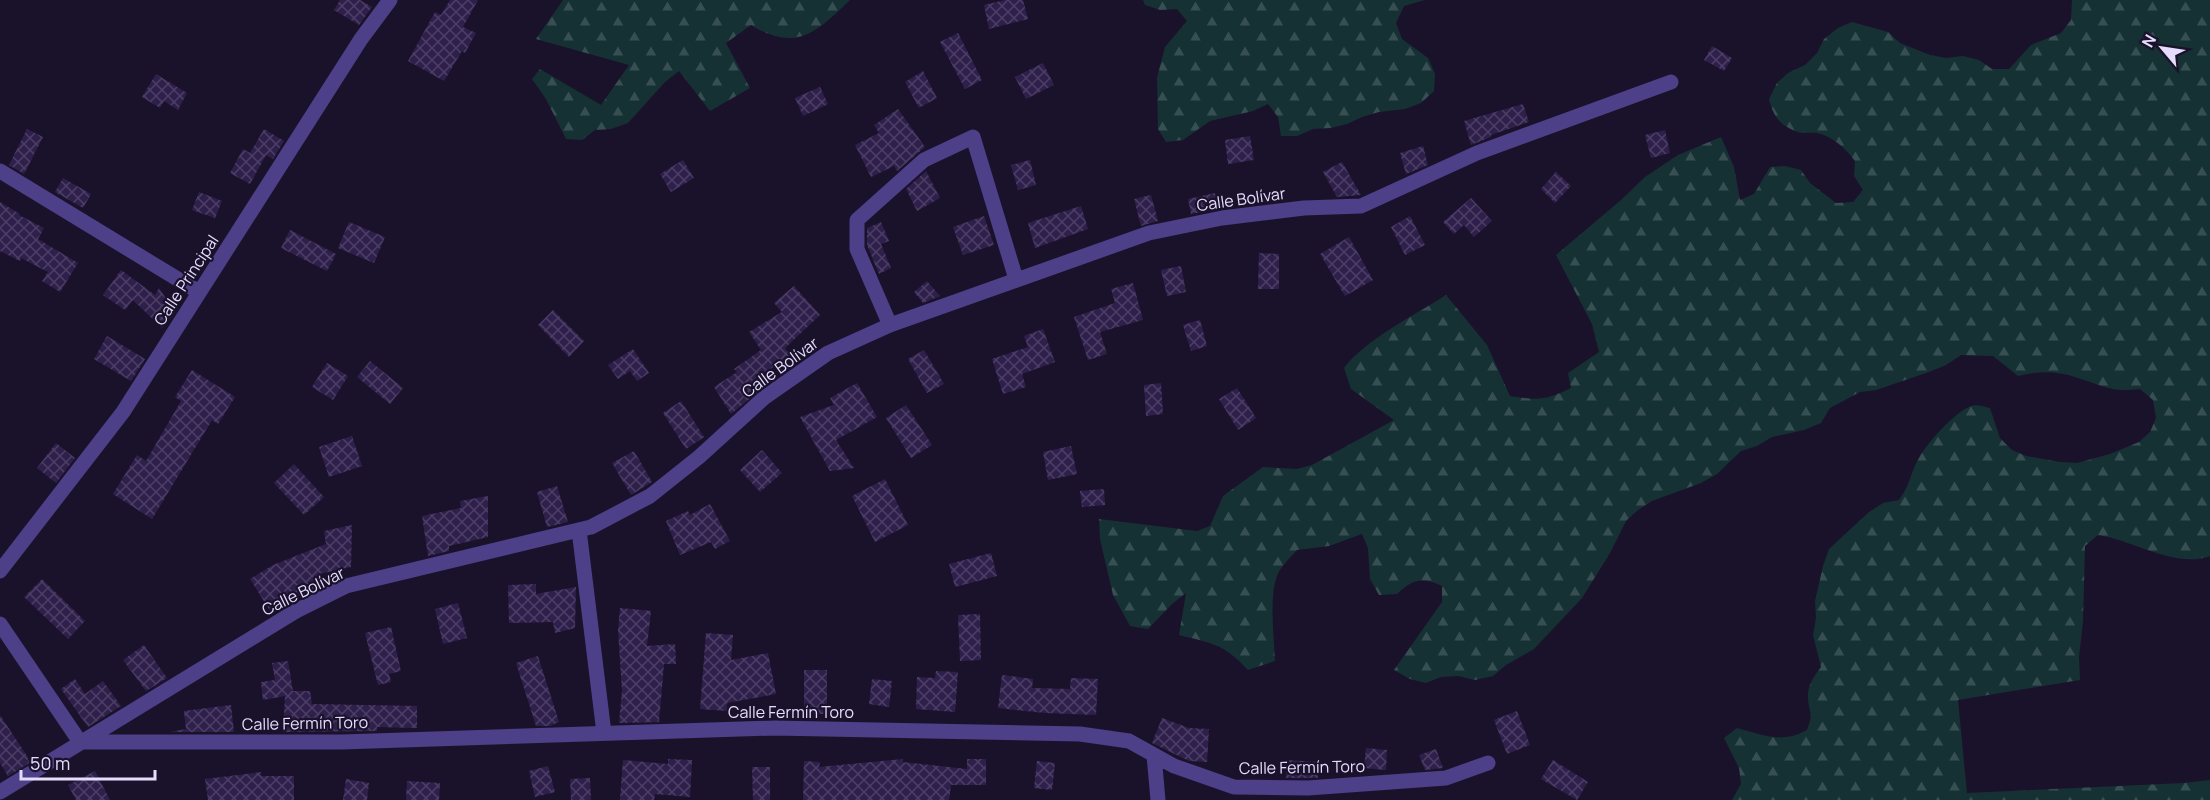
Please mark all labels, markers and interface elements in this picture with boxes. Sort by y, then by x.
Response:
north arrow [2132,18,2192,78]
text: N [2136,30,2161,51]
street label: Calle Bolívar [1195,182,1287,216]
street label: Calle Principal [149,231,223,329]
street label: Calle Bolívar [737,332,823,402]
street label: Calle Bolívar [258,561,348,620]
street label: Calle Fermín Toro [728,701,854,723]
street label: Calle Fermín Toro [242,711,368,735]
scale bar [21,743,154,781]
text: 50 m [30,751,70,775]
street label: Calle Fermín Toro [1239,755,1365,779]

